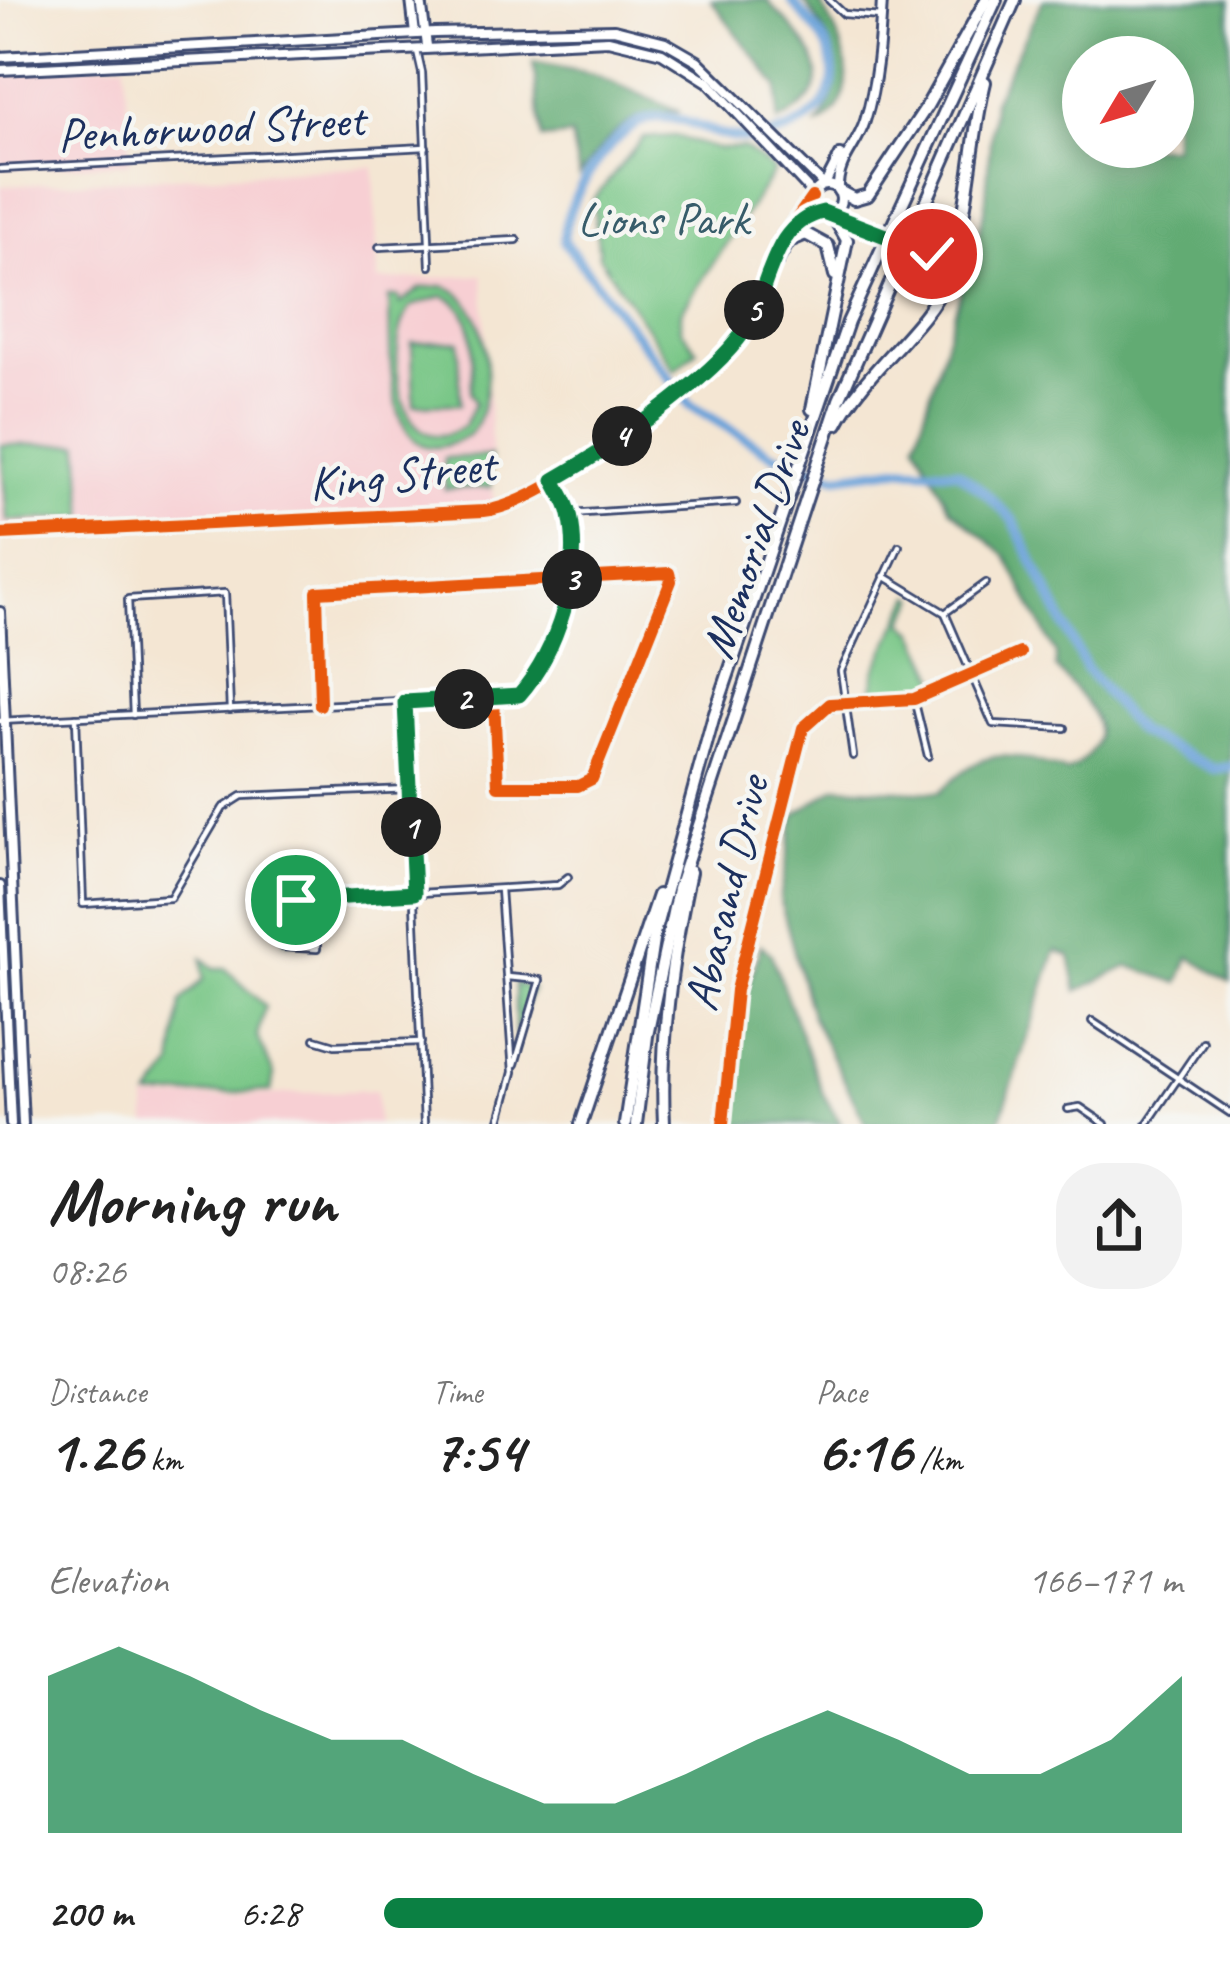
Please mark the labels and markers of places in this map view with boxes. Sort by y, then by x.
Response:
pin [881,203,983,305]
pin: 5 [724,280,784,340]
pin: 4 [592,406,652,466]
pin: 3 [542,549,602,609]
pin: 2 [434,669,494,729]
pin: 1 [381,797,441,857]
pin [245,849,347,951]

